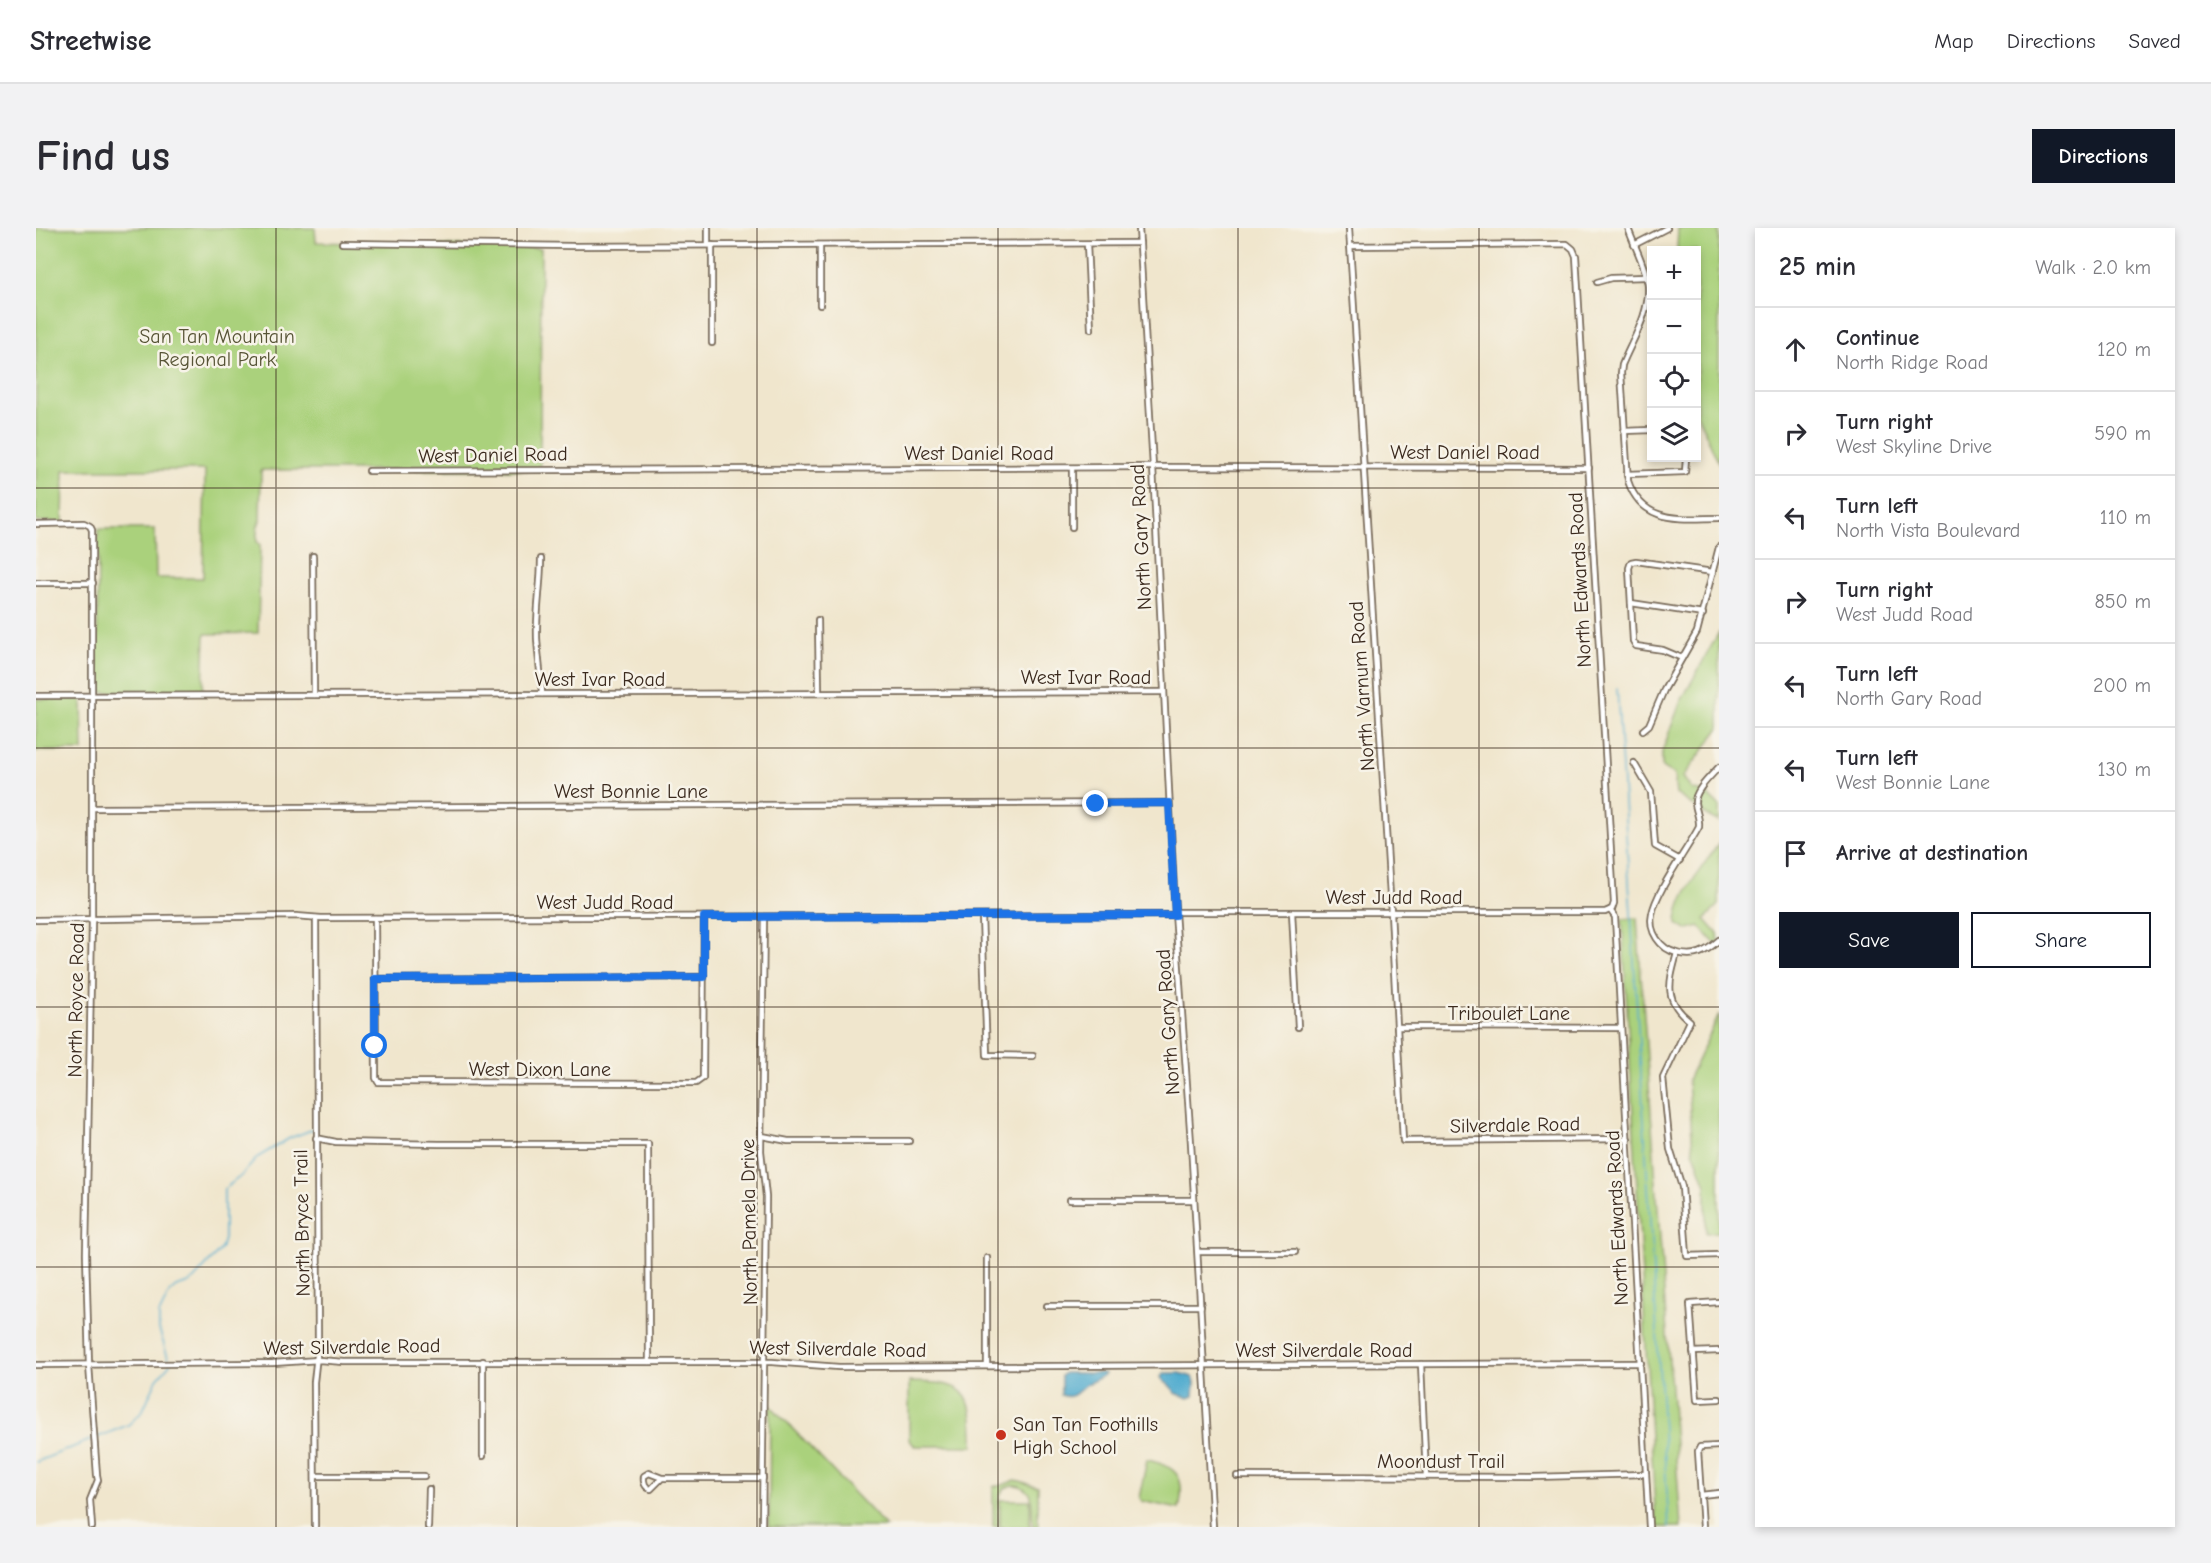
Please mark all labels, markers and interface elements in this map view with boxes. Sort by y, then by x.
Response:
text: Streetwise [30,25,151,57]
text: Map [1934,29,1974,53]
text: Directions [2007,29,2096,53]
text: Saved [2129,29,2181,53]
button: Directions [2032,129,2175,183]
text: Find us [36,132,170,181]
map controls [1647,246,1701,462]
button: + [1647,246,1701,300]
text: 25 min [1779,252,1856,282]
text: Walk · 2.0 km [2035,256,2151,279]
button: − [1647,300,1701,354]
park label: San Tan Mountain Regional Park [139,325,295,371]
text: Continue [1836,325,1919,351]
icon: ahead [1779,333,1812,366]
text: 120 m [2097,338,2151,361]
text: North Ridge Road [1836,351,1988,374]
button: locate [1647,354,1701,408]
button: layers [1647,408,1701,462]
text: Turn right [1836,409,1933,435]
icon: right [1779,417,1812,450]
text: 590 m [2094,422,2151,445]
text: West Skyline Drive [1836,435,1992,458]
street label: West Daniel Road [1390,441,1540,464]
street label: West Daniel Road [418,442,568,468]
street label: West Daniel Road [904,442,1054,465]
street label: North Gary Road [1126,463,1156,611]
street label: North Edwards Road [1564,492,1596,668]
text: Turn left [1836,493,1918,519]
icon: left [1779,501,1812,534]
text: 110 m [2100,506,2151,529]
text: North Vista Boulevard [1836,519,2020,542]
text: Turn right [1836,577,1933,603]
icon: right [1779,585,1812,618]
text: 850 m [2094,590,2151,613]
street label: North Varnum Road [1345,600,1379,772]
text: West Judd Road [1836,603,1973,626]
text: Turn left [1836,661,1918,687]
street label: West Ivar Road [1021,666,1151,689]
street label: West Ivar Road [535,668,665,691]
icon: left [1779,669,1812,702]
text: 200 m [2093,674,2151,697]
text: North Gary Road [1836,687,1982,710]
text: Turn left [1836,745,1918,771]
icon: left [1779,753,1812,786]
text: 130 m [2098,758,2151,781]
text: West Bonnie Lane [1836,771,1990,794]
street label: West Bonnie Lane [554,780,708,803]
route end [1082,790,1108,816]
icon: arrive [1779,837,1812,870]
text: Arrive at destination [1836,840,2028,866]
street label: West Judd Road [1325,886,1463,909]
street label: West Judd Road [536,891,674,914]
button: Save [1779,912,1959,968]
button: Share [1971,912,2151,968]
street label: North Royce Road [63,922,89,1078]
street label: North Gary Road [1151,948,1185,1096]
street label: Triboulet Lane [1448,1002,1570,1025]
route start [361,1032,387,1058]
street label: West Dixon Lane [469,1058,611,1081]
street label: Silverdale Road [1450,1112,1580,1138]
street label: North Edwards Road [1601,1130,1633,1306]
street label: North Pamela Drive [736,1139,762,1305]
street label: North Bryce Trail [289,1149,315,1297]
street label: West Silverdale Road [263,1334,441,1360]
street label: West Silverdale Road [749,1336,927,1362]
street label: West Silverdale Road [1235,1339,1413,1362]
place label: San Tan Foothills High School [1013,1413,1158,1459]
marker: San Tan Foothills High School [994,1428,1008,1442]
street label: Moondust Trail [1377,1450,1505,1473]

